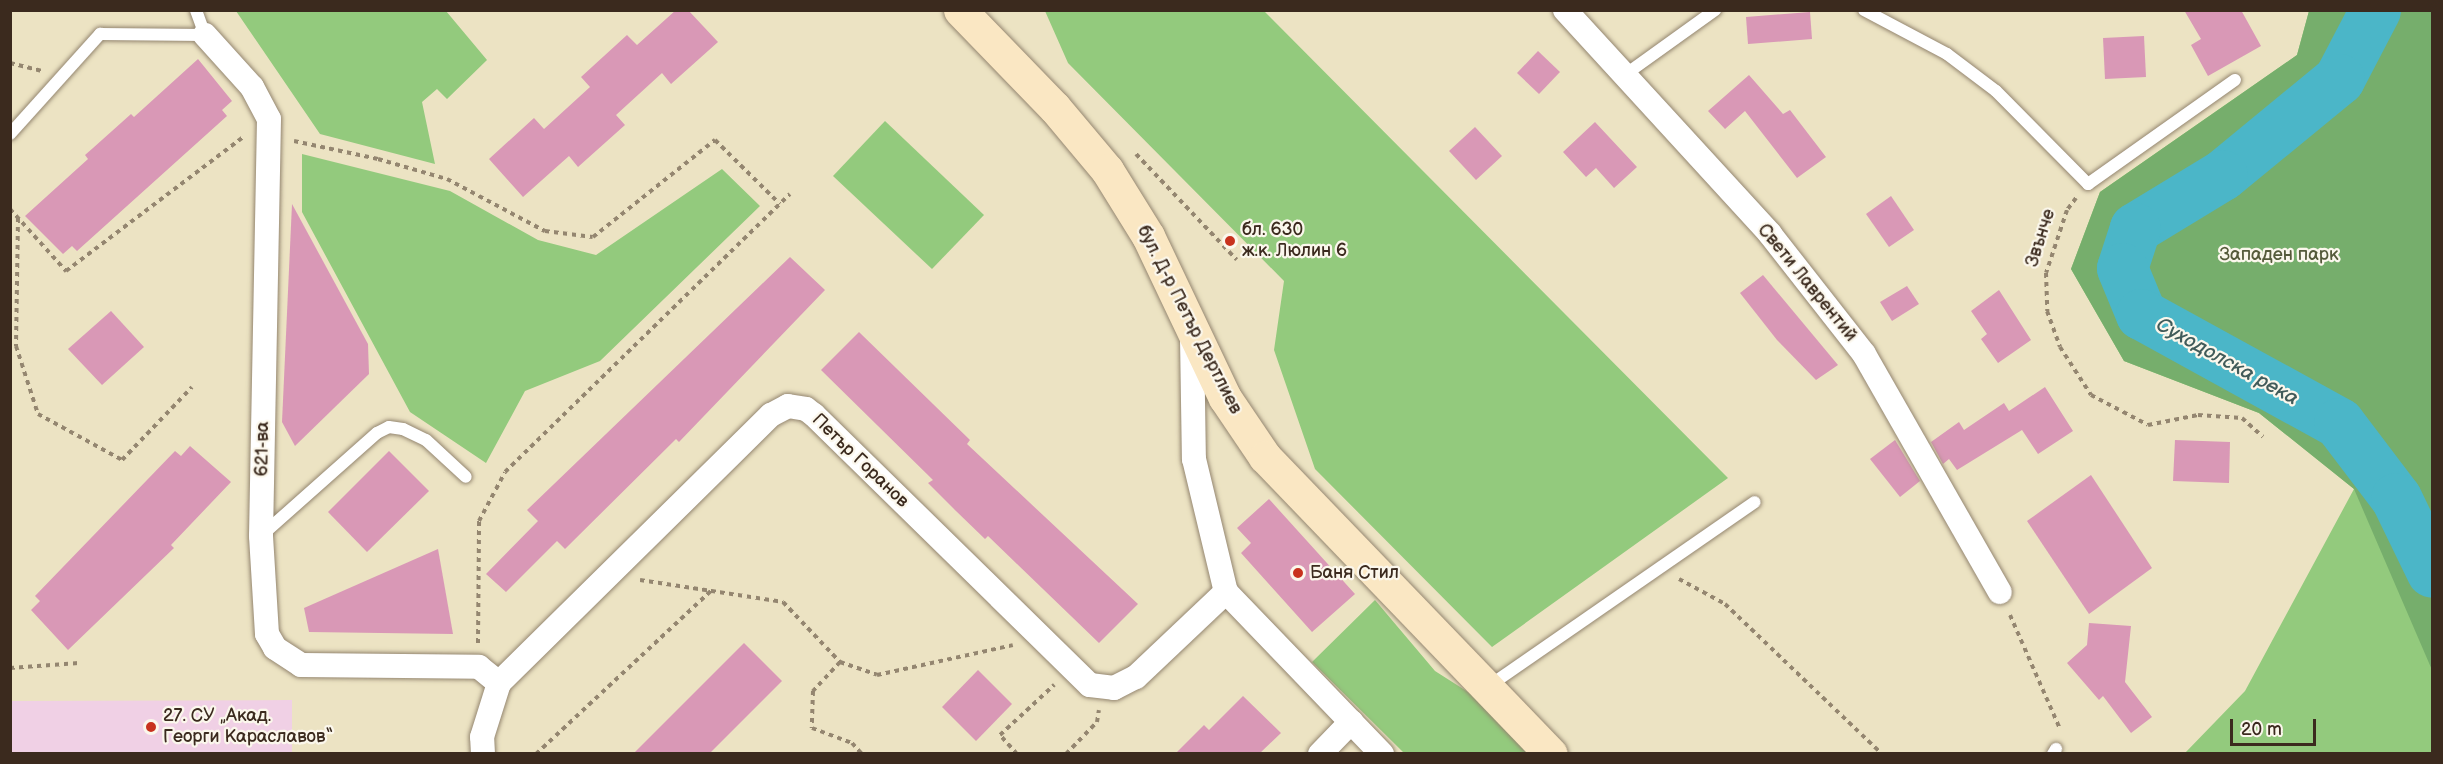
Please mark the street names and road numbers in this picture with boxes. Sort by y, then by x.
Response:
street label: Звънче [2022,206,2060,270]
street label: Свети Лаврентий [1753,220,1861,346]
street label: бул. Д-р Петър Дертлиев [1132,222,1246,418]
street label: Петър Горанов [807,409,913,513]
street label: 621-ва [252,421,274,477]

